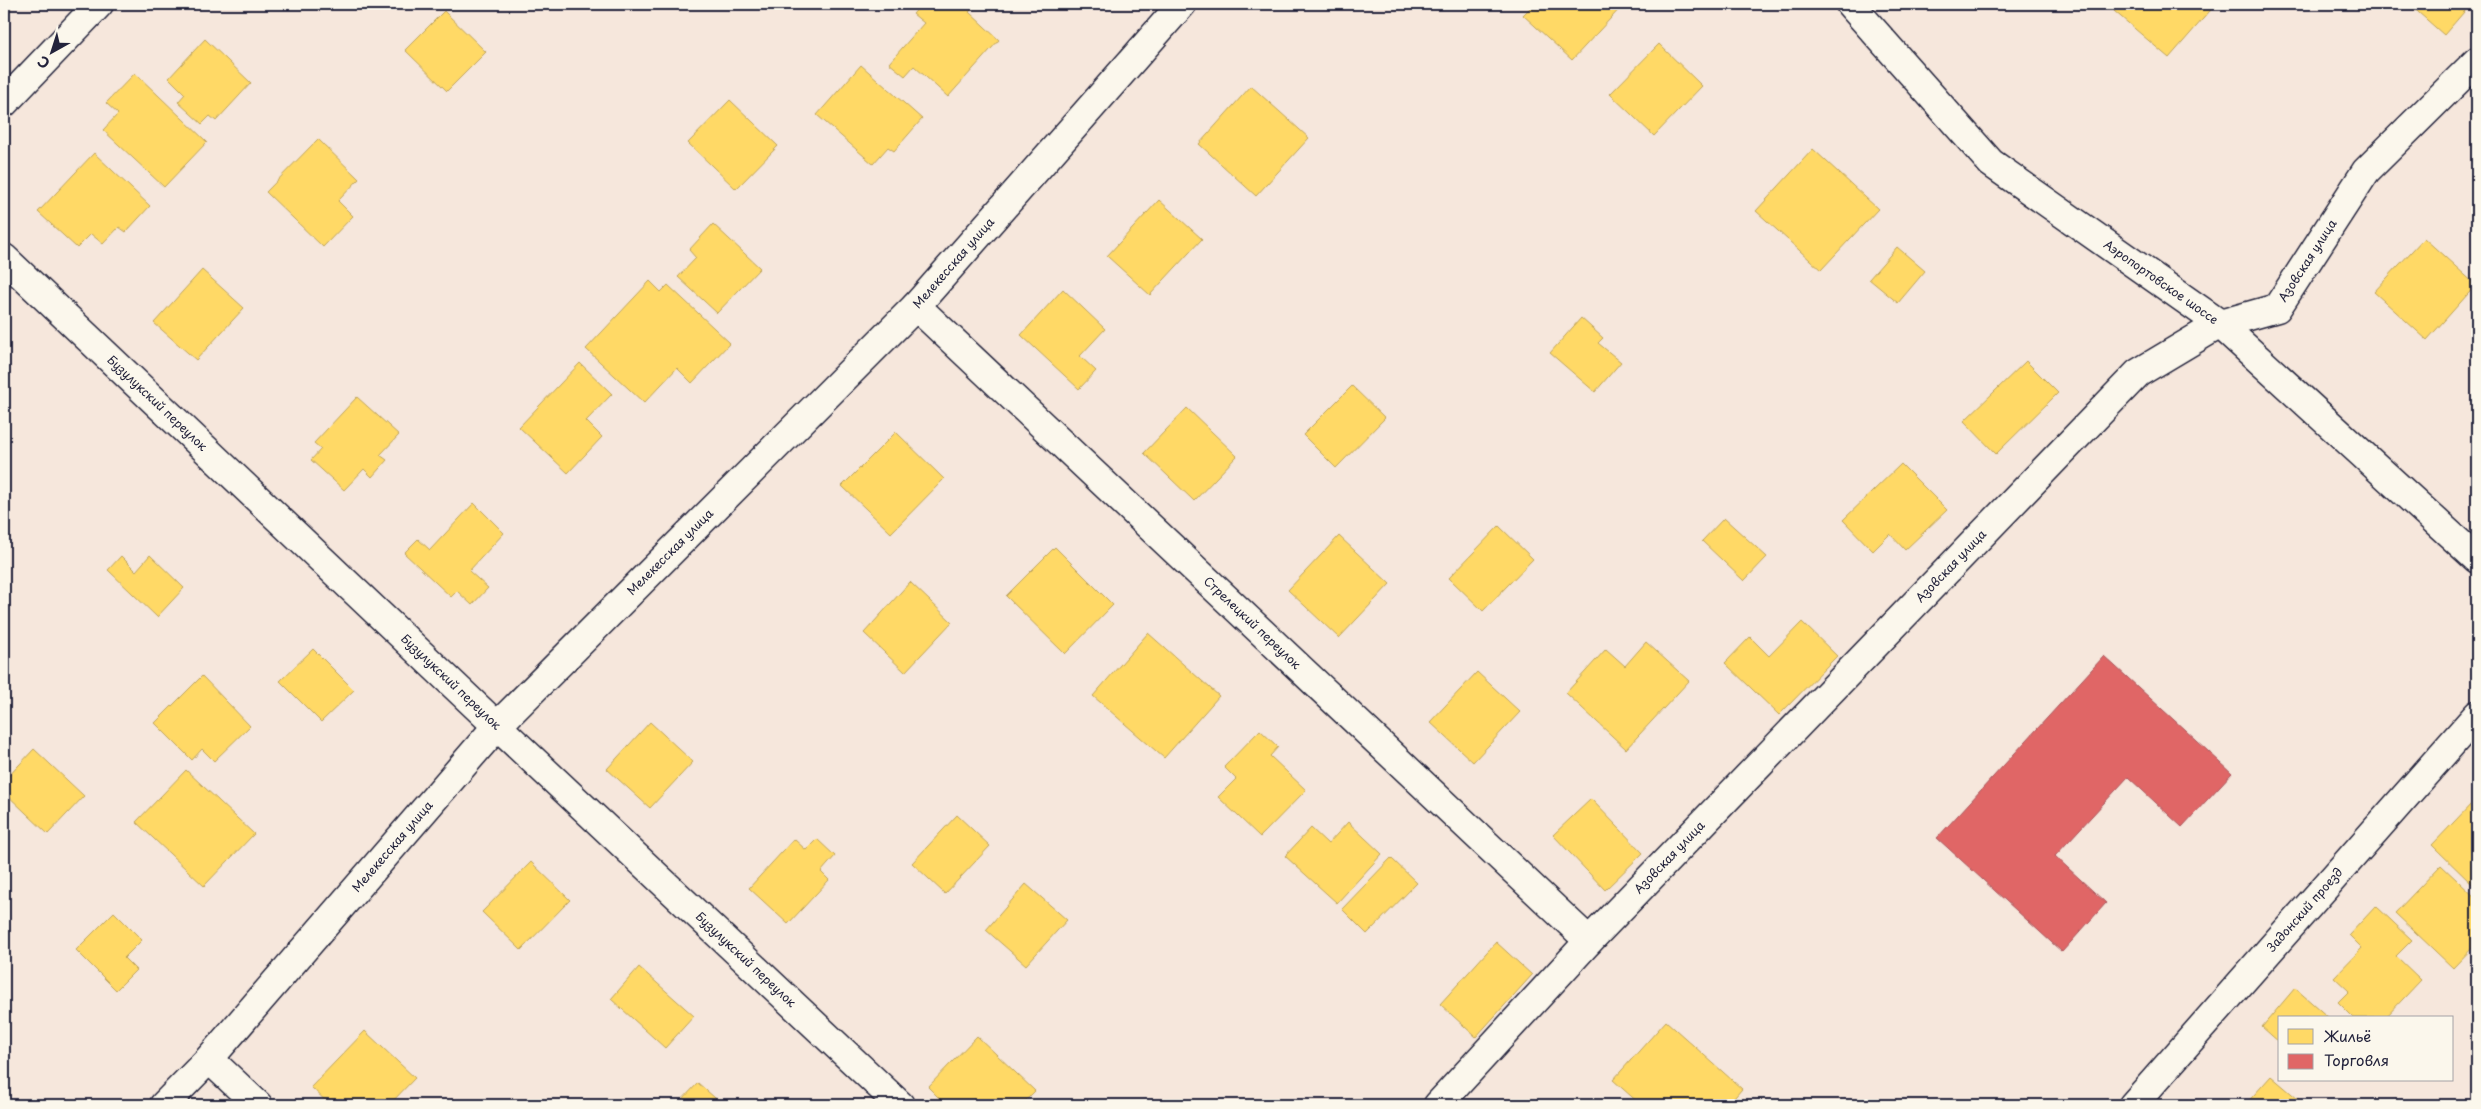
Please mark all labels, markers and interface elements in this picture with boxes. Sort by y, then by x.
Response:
north arrow [28,28,78,78]
text: С [33,51,54,74]
street label: Мелекесская улица [908,213,998,312]
street label: Азовская улица [2273,215,2341,305]
street label: Аэропортовское шоссе [2100,235,2222,328]
street label: Бузулукский переулок [104,350,213,455]
street label: Мелекесская улица [622,504,717,599]
street label: Азовская улица [1911,525,1990,606]
street label: Стрелецкий переулок [1200,572,1306,673]
street label: Бузулукский переулок [397,629,506,734]
street label: Мелекесская улица [347,796,437,896]
street label: Азовская улица [1629,816,1709,897]
street label: Задонский проезд [2262,863,2346,955]
street label: Бузулукский переулок [692,907,801,1012]
legend [2278,1016,2454,1082]
text: Жильё [2323,1024,2371,1047]
text: Торговля [2324,1048,2389,1071]

